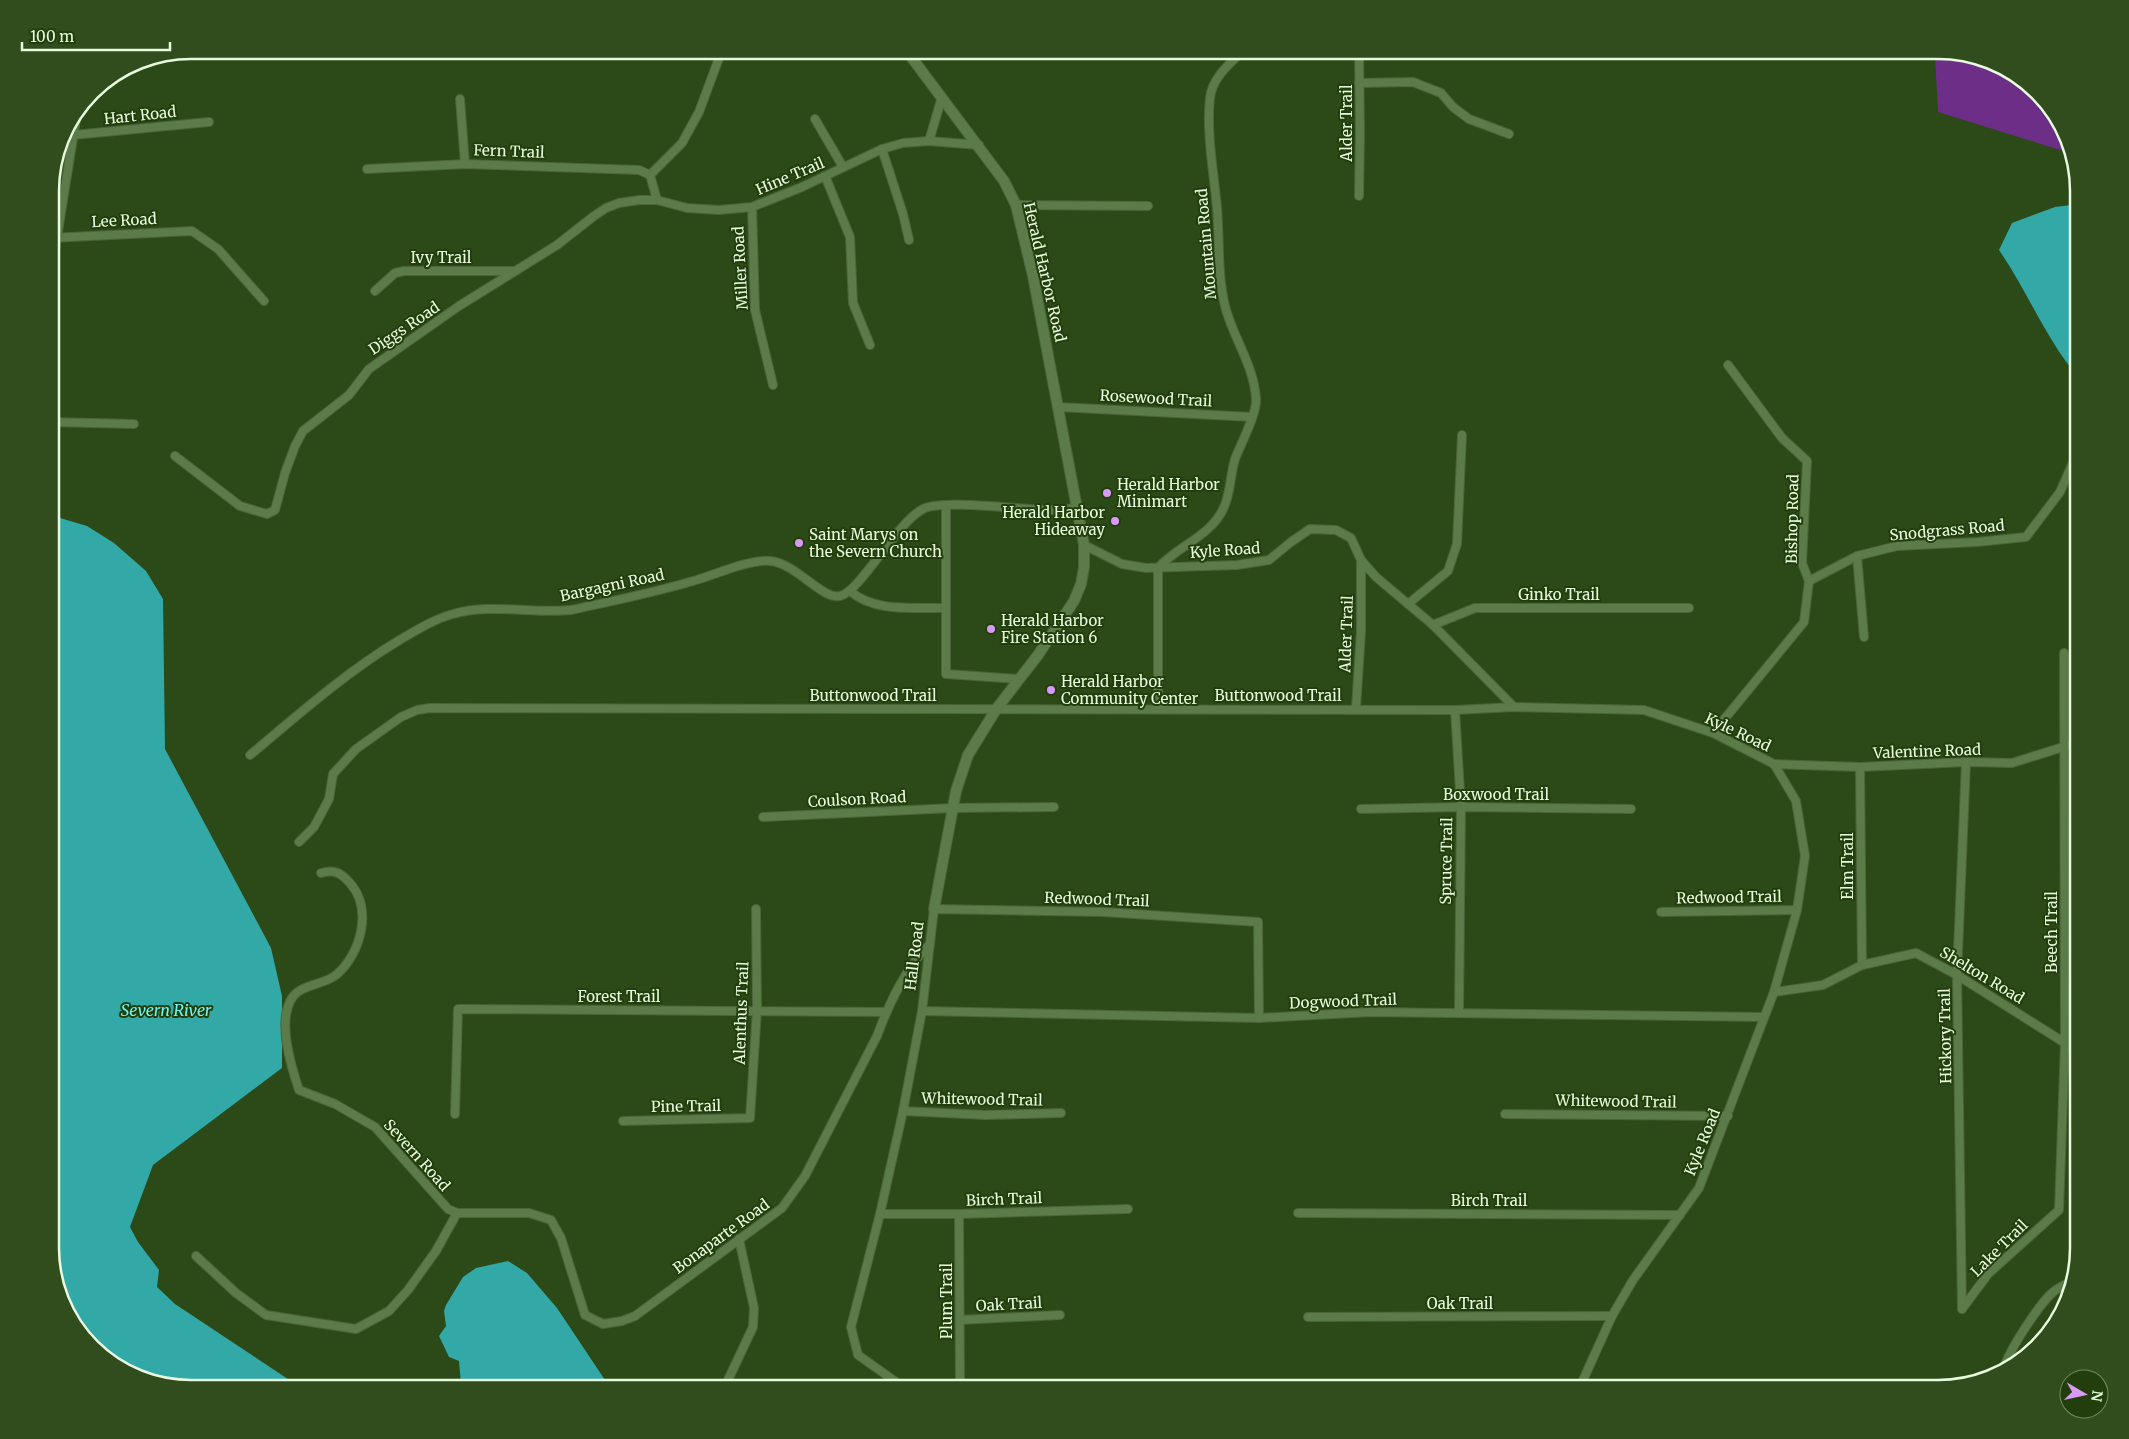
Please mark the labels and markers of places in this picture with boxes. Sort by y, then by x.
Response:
place label: Herald Harbor Minimart [1117,475,1220,511]
marker: Herald Harbor Minimart [1101,487,1113,499]
place label: Herald Harbor Hideaway [1002,503,1105,539]
marker: Herald Harbor Hideaway [1109,515,1121,527]
place label: Saint Marys on the Severn Church [809,525,942,561]
marker: Saint Marys on the Severn Church [793,537,805,549]
place label: Herald Harbor Fire Station 6 [1001,611,1104,647]
marker: Herald Harbor Fire Station 6 [985,623,997,635]
place label: Herald Harbor Community Center [1061,672,1198,708]
marker: Herald Harbor Community Center [1045,684,1057,696]

